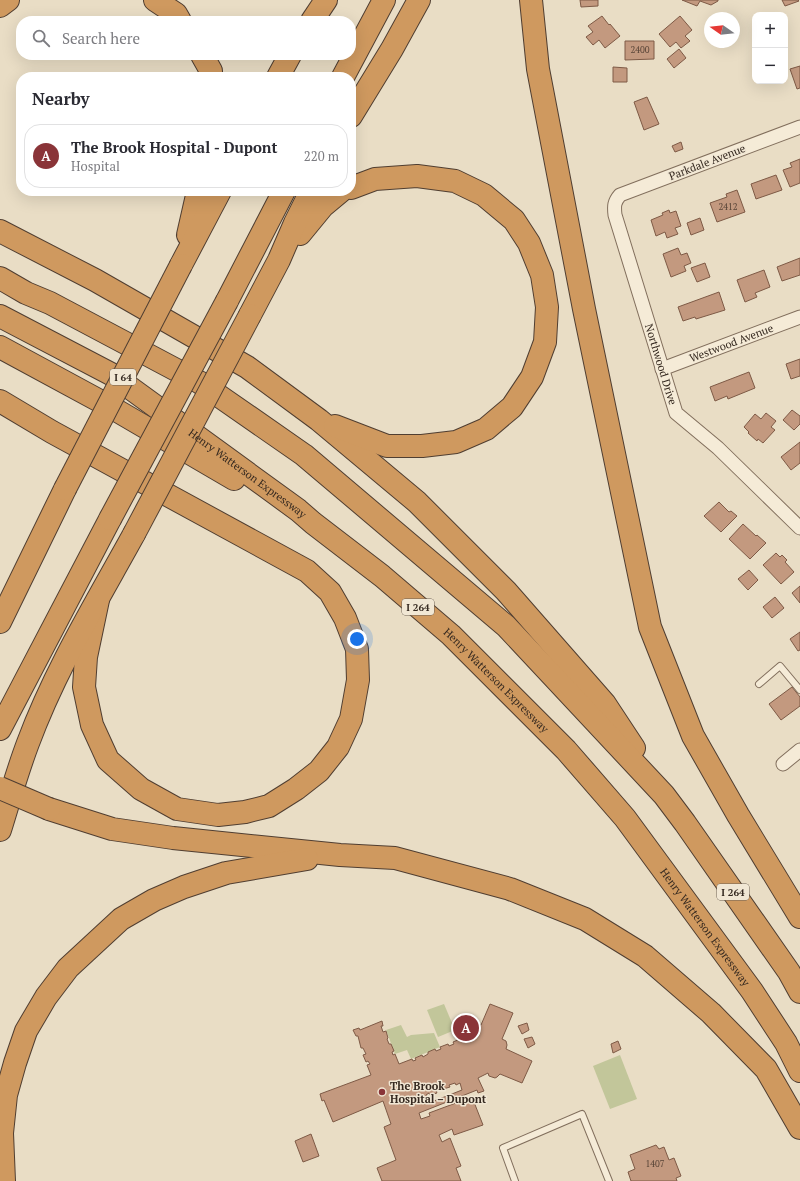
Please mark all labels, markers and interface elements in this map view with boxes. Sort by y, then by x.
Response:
north arrow [704,12,740,48]
map controls [752,12,788,84]
button: + [752,12,788,48]
search box [16,16,356,60]
icon: search [30,27,52,49]
text: Search here [62,28,140,48]
house number: 2400 [630,44,650,56]
button: − [752,48,788,84]
text: Nearby [32,87,90,110]
text: The Brook Hospital - Dupont [71,137,278,157]
street label: Parkdale Avenue [667,141,748,183]
text: A [41,147,51,165]
text: 220 m [304,147,339,165]
text: Hospital [71,157,120,175]
house number: 2412 [718,201,738,213]
street label: Westwood Avenue [687,321,776,365]
street label: Northwood Drive [642,322,680,407]
road number: I 64 [110,369,136,385]
street label: Henry Watterson Expressway [186,426,310,521]
road number: I 264 [402,599,434,615]
street label: Henry Watterson Expressway [441,625,552,736]
your location [347,629,367,649]
street label: Henry Watterson Expressway [657,865,753,989]
road number: I 264 [717,884,749,900]
pin: A [453,1013,479,1043]
place label: The Brook Hospital – Dupont [390,1079,487,1106]
marker: The Brook Hospital – Dupont [377,1087,387,1097]
house number: 1407 [645,1158,665,1170]

